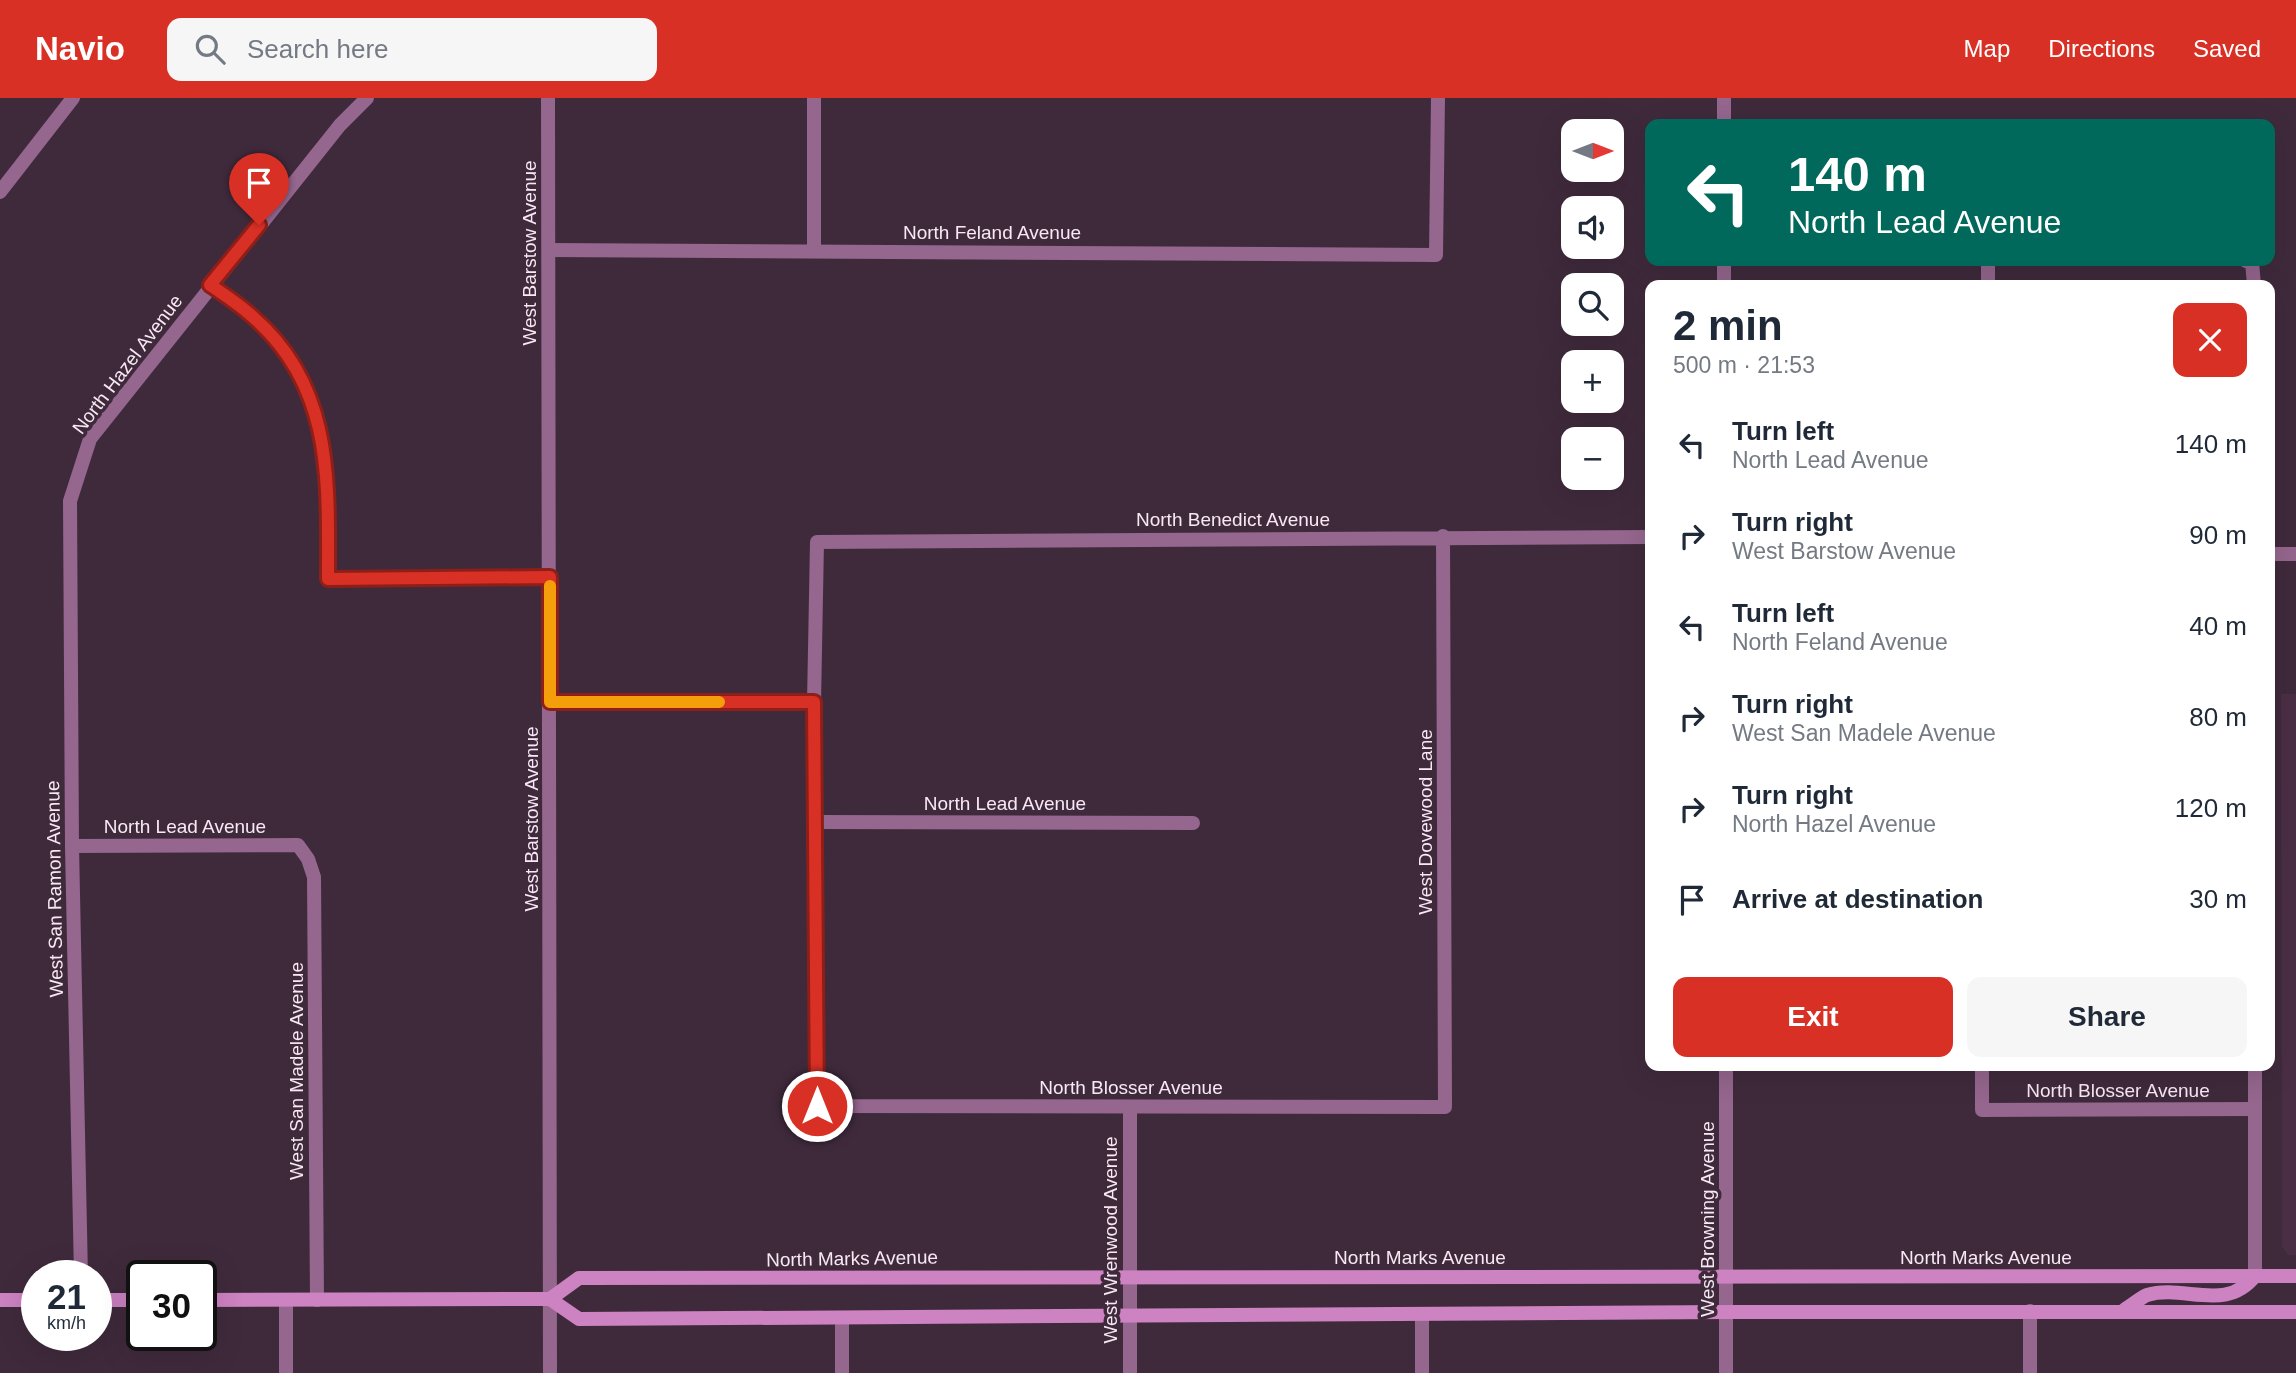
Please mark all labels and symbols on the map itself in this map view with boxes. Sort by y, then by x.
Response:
north arrow [1561,119,1624,182]
pin [229,153,289,225]
street label: West Barstow Avenue [519,160,540,346]
street label: North Feland Avenue [903,222,1081,243]
street label: North Hazel Avenue [68,291,187,438]
street label: North Benedict Avenue [1136,509,1330,530]
street label: West Barstow Avenue [521,726,542,912]
street label: West Dovewood Lane [1415,729,1436,915]
street label: West San Ramon Avenue [42,780,67,998]
street label: North Lead Avenue [924,793,1086,814]
street label: North Lead Avenue [104,816,266,837]
street label: West San Madele Avenue [286,962,307,1180]
position arrow [780,1069,854,1143]
street label: North Blosser Avenue [1039,1077,1223,1098]
street label: North Blosser Avenue [2026,1080,2210,1101]
street label: West Browning Avenue [1697,1121,1718,1317]
street label: West Wrenwood Avenue [1100,1136,1121,1344]
street label: North Marks Avenue [766,1247,938,1270]
street label: North Marks Avenue [1334,1247,1506,1268]
street label: North Marks Avenue [1900,1247,2072,1268]
speed limit sign: 30 [126,1260,217,1351]

